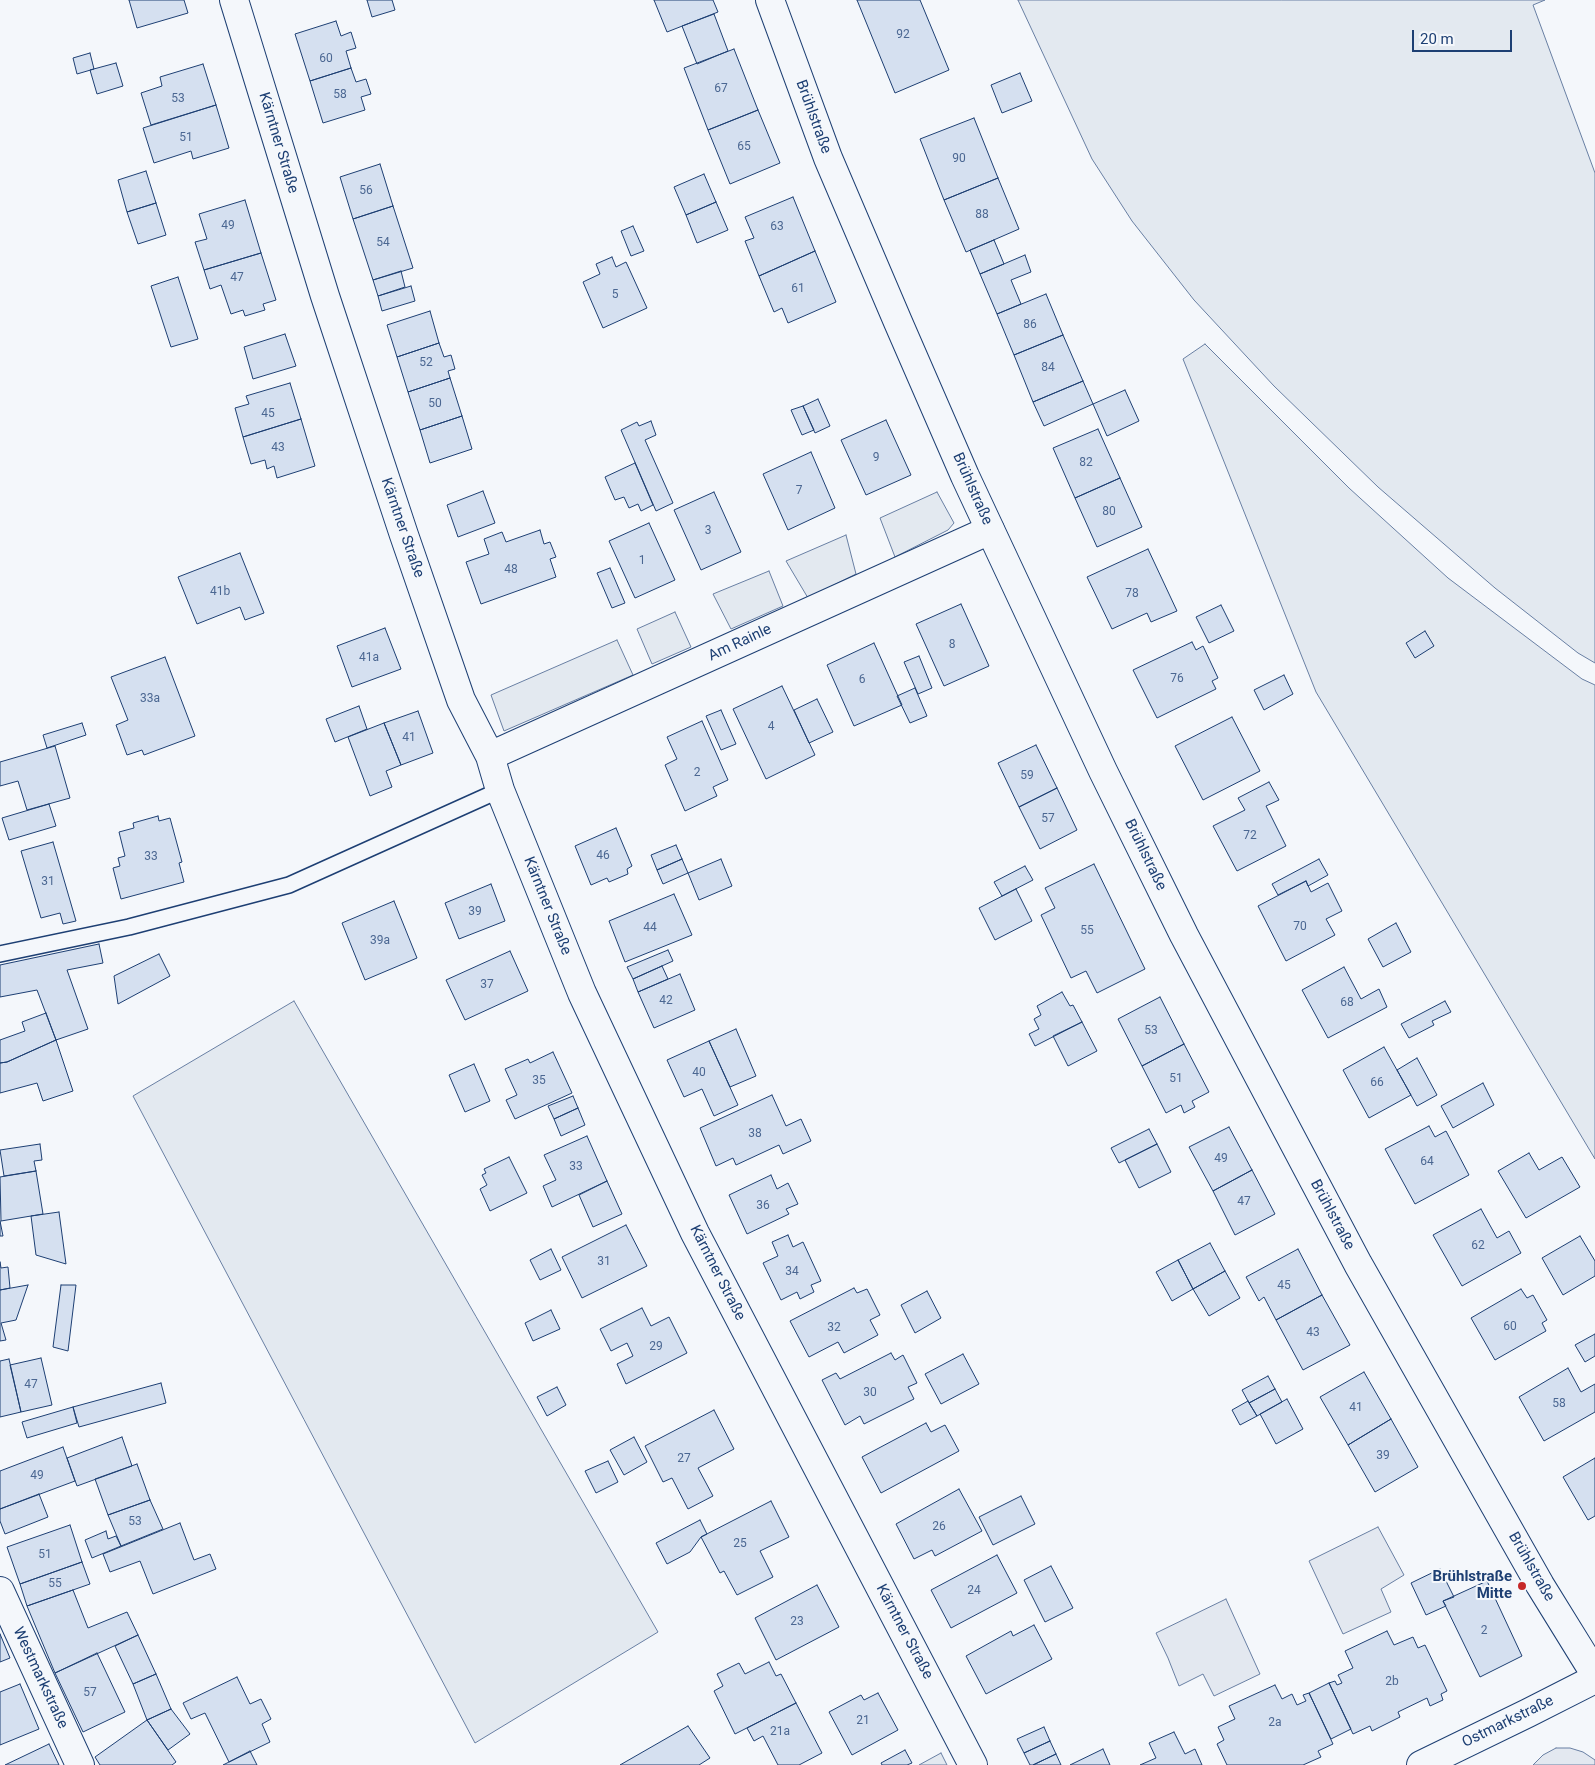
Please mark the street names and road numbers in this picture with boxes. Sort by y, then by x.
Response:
street label: Brühlstraße [791,78,835,156]
street label: Kärntner Straße [254,90,302,196]
street label: Brühlstraße [948,450,996,528]
street label: Kärntner Straße [376,476,428,580]
street label: Am Rainle [706,621,774,665]
street label: Brühlstraße [1120,816,1170,894]
street label: Kärntner Straße [519,854,575,958]
street label: Brühlstraße [1306,1177,1358,1253]
street label: Kärntner Straße [685,1222,749,1324]
street label: Brühlstraße [1504,1529,1558,1605]
street label: Kärntner Straße [872,1582,936,1682]
street label: Westmarkstraße [9,1624,71,1732]
street label: Ostmarkstraße [1459,1692,1557,1752]

